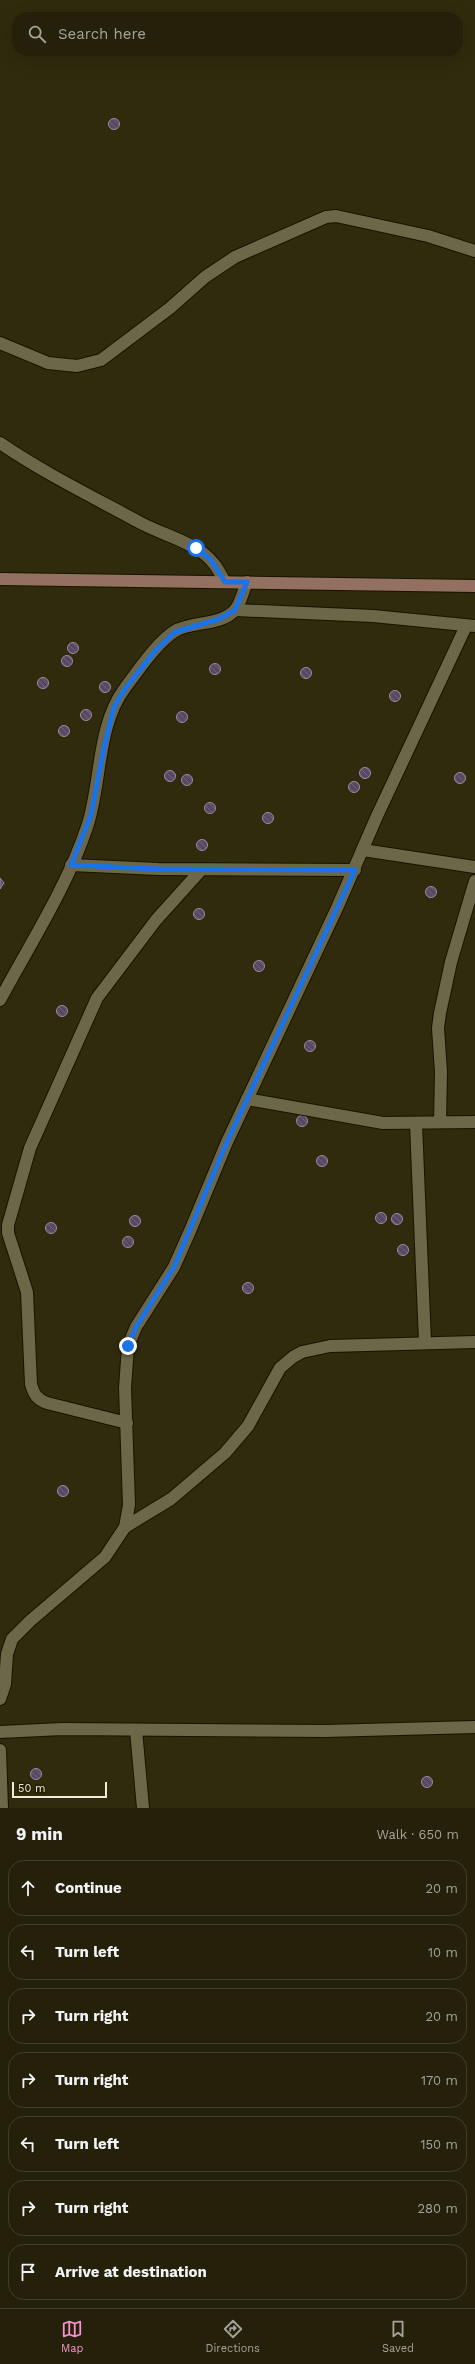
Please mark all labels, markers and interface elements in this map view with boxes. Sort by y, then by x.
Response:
search box [12,12,463,56]
icon: search [26,23,48,45]
text: Search here [58,25,146,43]
route start [187,539,205,557]
route end [119,1337,137,1355]
scale bar [12,1780,107,1799]
text: 50 m [18,1782,45,1795]
text: 9 min [16,1824,63,1844]
text: Walk · 650 m [376,1827,459,1842]
icon: ahead [17,1877,39,1899]
text: Continue [55,1879,122,1897]
text: 20 m [426,1881,458,1896]
icon: left [17,1941,39,1963]
text: Turn left [55,1943,119,1961]
text: 10 m [428,1945,458,1960]
icon: right [17,2005,39,2027]
text: Turn right [55,2007,128,2025]
text: 20 m [426,2009,458,2024]
icon: right [17,2069,39,2091]
text: Turn right [55,2071,128,2089]
text: 170 m [421,2073,458,2088]
icon: left [17,2133,39,2155]
text: Turn left [55,2135,119,2153]
text: 150 m [420,2137,458,2152]
icon: right [17,2197,39,2219]
text: Turn right [55,2199,128,2217]
text: 280 m [418,2201,458,2216]
icon: arrive [17,2261,39,2283]
text: Arrive at destination [55,2263,207,2281]
tab: Map [61,2318,83,2355]
tab: Directions [206,2318,260,2355]
tab: Saved [382,2318,414,2355]

